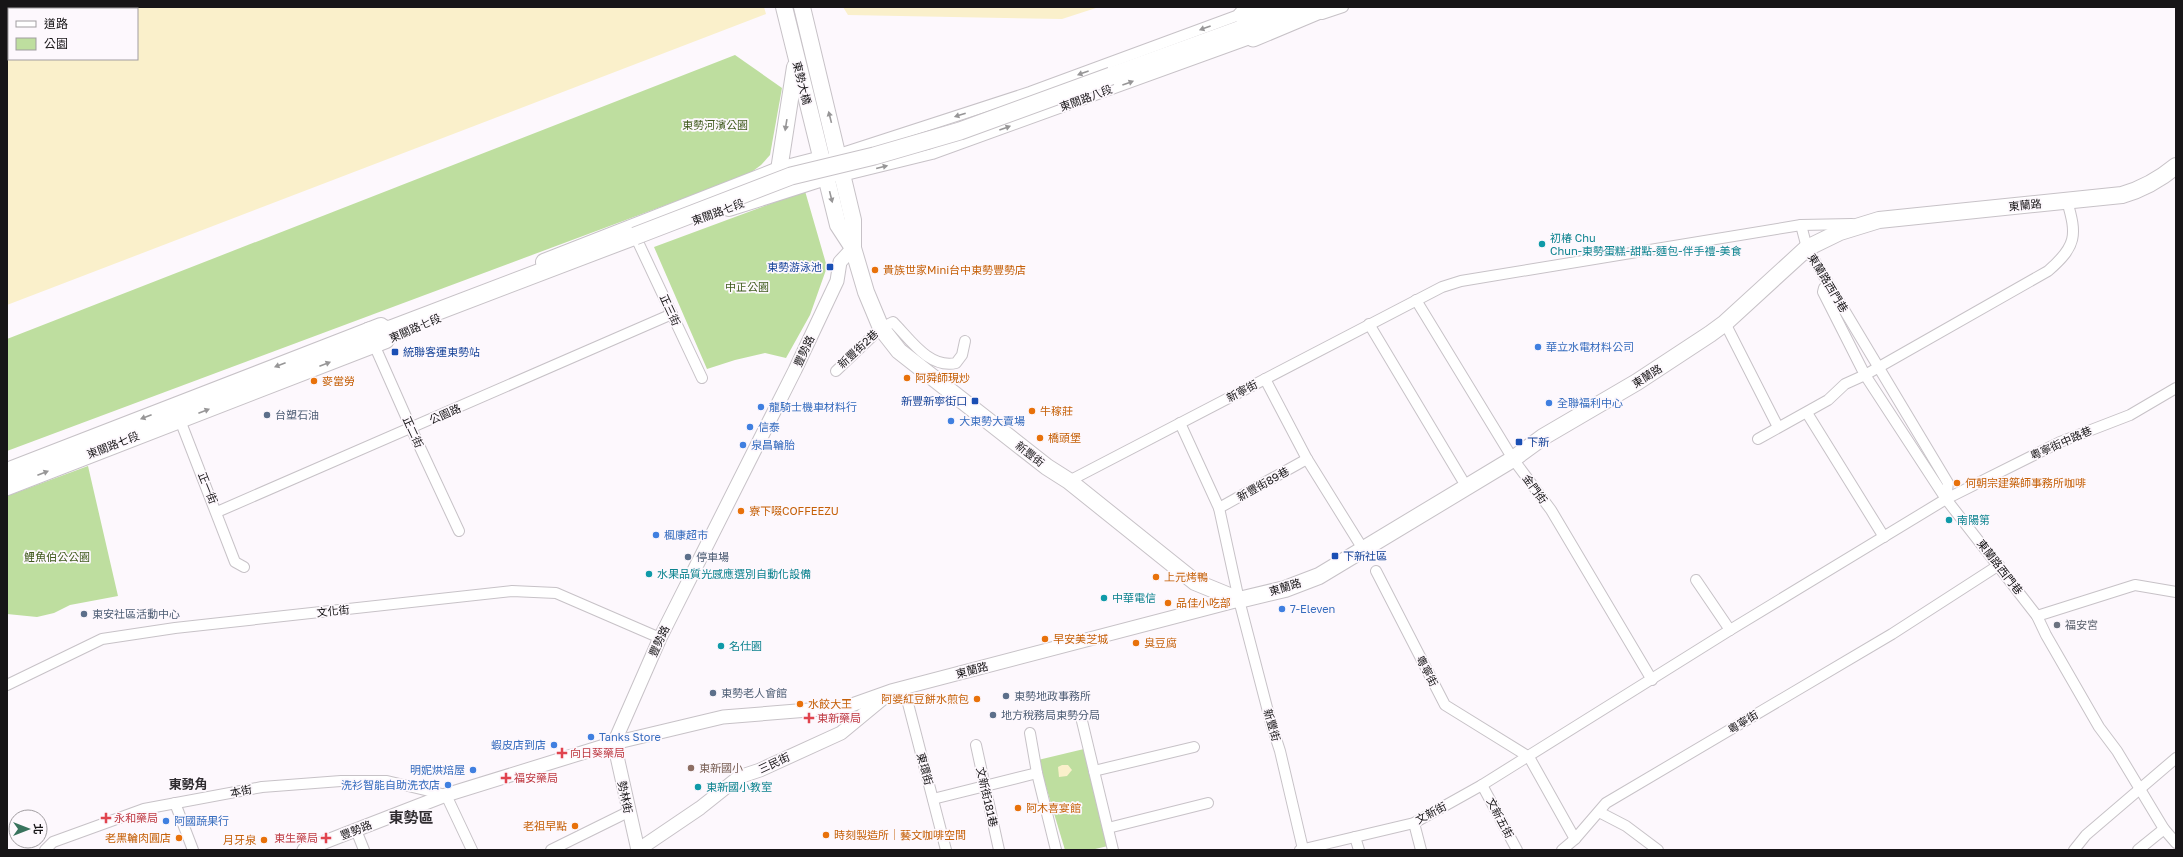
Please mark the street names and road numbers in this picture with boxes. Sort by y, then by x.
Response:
street label: 東勢大橋 [791,60,814,106]
street label: 東關路八段 [1058,82,1114,113]
street label: 東關路七段 [690,196,746,227]
street label: 東蘭路 [2008,196,2042,213]
street label: 東蘭路西門巷 [1806,251,1851,314]
street label: 正三街 [658,292,683,327]
street label: 東關路七段 [387,311,443,344]
street label: 新豐街2巷 [835,327,881,371]
street label: 豐勢路 [791,333,816,368]
street label: 東蘭路 [1629,361,1664,390]
street label: 新寧街 [1224,377,1259,404]
street label: 公園路 [427,401,463,426]
street label: 正二街 [401,414,426,449]
street label: 粵寧街中路巷 [2028,423,2094,462]
street label: 東關路七段 [85,429,141,460]
street label: 新豐街 [1013,438,1047,469]
street label: 新豐街89巷 [1235,464,1291,503]
street label: 正一街 [196,470,221,506]
street label: 金門街 [1520,472,1550,506]
street label: 東蘭路西門巷 [1975,537,2026,597]
street label: 東蘭路 [1267,575,1303,598]
street label: 文化街 [316,602,350,619]
street label: 豐勢路 [646,623,671,658]
street label: 粵寧街 [1414,653,1441,688]
street label: 東蘭路 [954,659,989,680]
street label: 新豐街 [1262,707,1283,743]
street label: 粵寧街 [1725,708,1760,736]
street label: 三民街 [756,750,791,775]
street label: 東環街 [915,751,936,786]
street label: 文新街181巷 [974,766,1001,828]
street label: 勢林街 [616,779,635,814]
street label: 本街 [229,782,253,799]
street label: 文新五街 [1484,795,1517,840]
street label: 文新街 [1413,799,1448,826]
street label: 豐勢路 [338,818,374,842]

